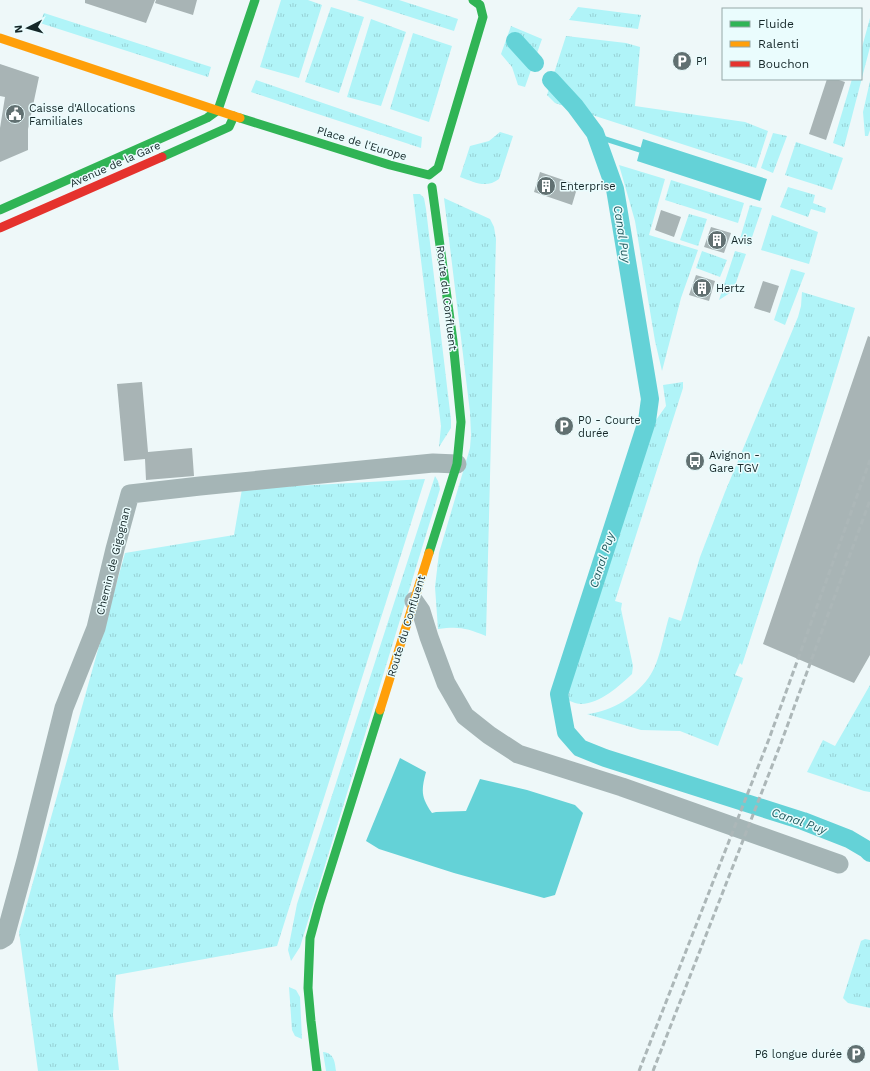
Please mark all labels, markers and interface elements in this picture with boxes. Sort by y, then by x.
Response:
north arrow [8,8,48,48]
legend [722,8,862,80]
text: Fluide [758,17,794,31]
text: N [12,24,25,34]
text: Ralenti [758,37,799,51]
parking icon: P1 [671,50,693,72]
place label: P1 [696,55,707,68]
text: Bouchon [758,57,809,71]
place label: Caisse d'Allocations Familiales [29,102,135,128]
public building icon: Caisse d'Allocations Familiales [4,103,26,125]
street label: Place de l'Europe [315,124,408,163]
street label: Avenue de la Gare [68,139,162,190]
building icon: Enterprise [535,175,557,197]
place label: Enterprise [560,180,616,193]
water label: Canal Puy [611,204,634,265]
building icon: Avis [706,229,728,251]
place label: Avis [731,234,753,247]
street label: Route du Confluent [434,245,459,352]
building icon: Hertz [691,277,713,299]
place label: Hertz [716,282,745,295]
place label: P0 - Courte durée [578,414,641,440]
parking icon: P0 - Courte durée [553,415,575,437]
place label: Avignon - Gare TGV [709,449,760,475]
bus stop icon: Avignon - Gare TGV [684,450,706,472]
street label: Chemin de Gigognan [94,506,133,616]
water label: Canal Puy [586,529,618,590]
street label: Route du Confluent [385,573,428,679]
water label: Canal Puy [769,805,829,837]
parking icon: P6 longue durée [845,1043,867,1065]
place label: P6 longue durée [755,1048,842,1061]

